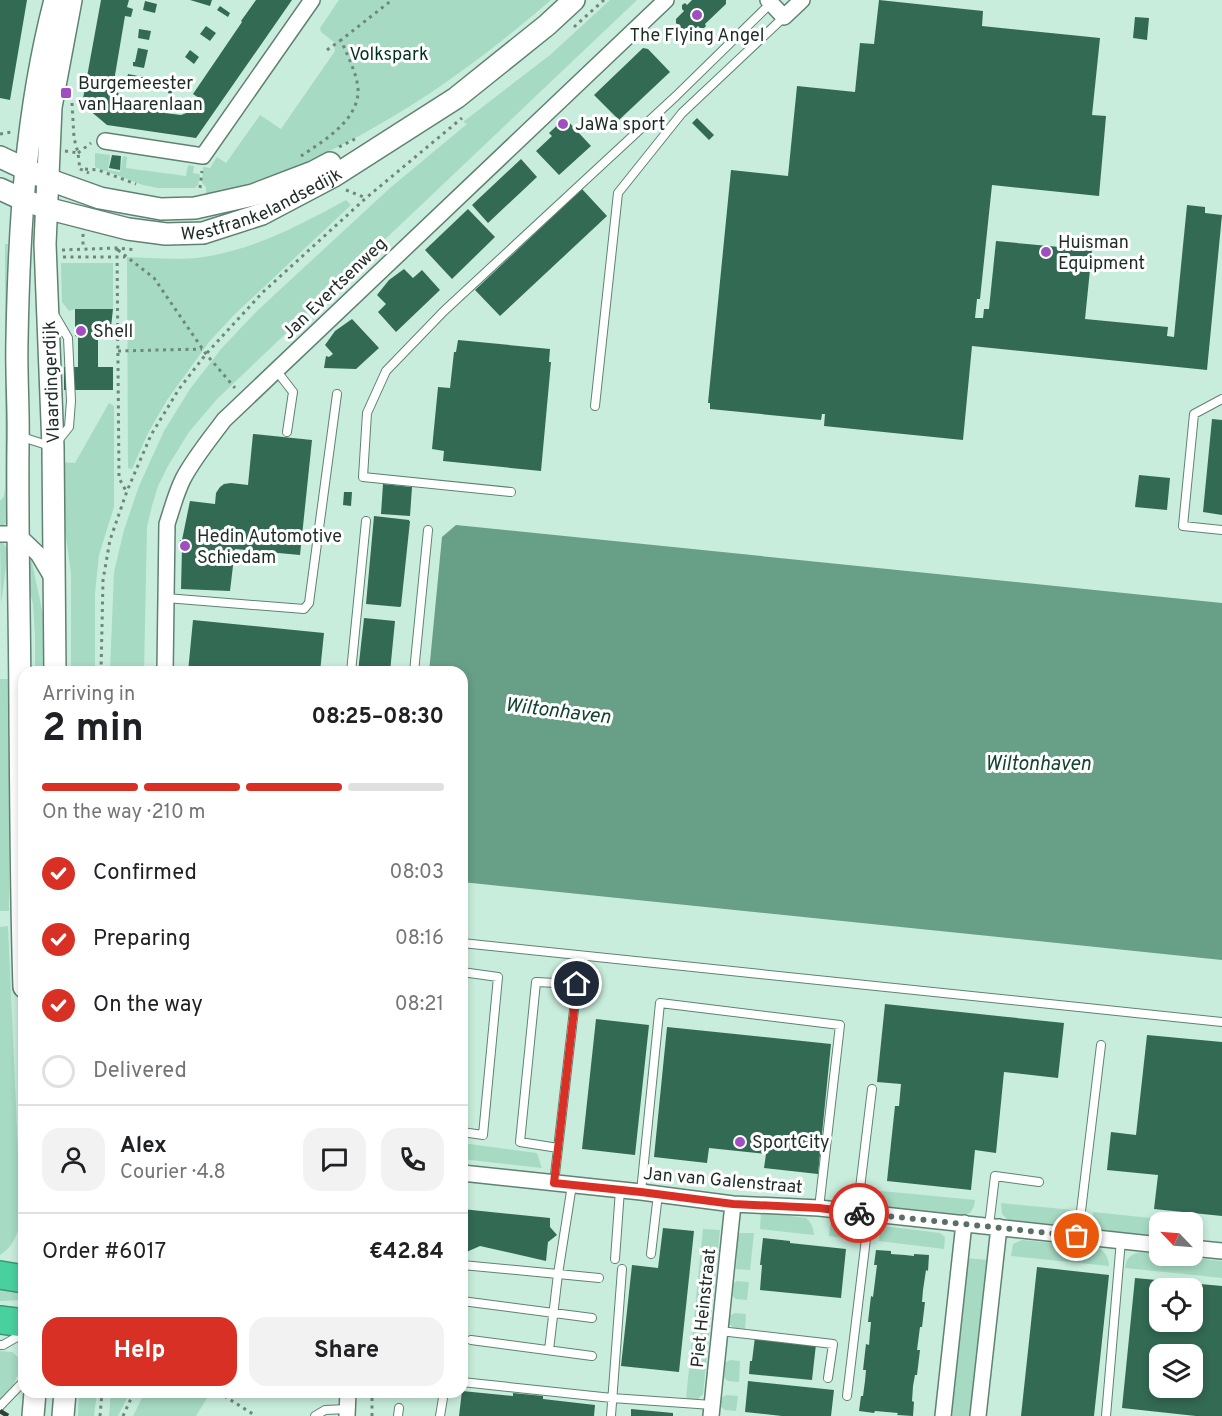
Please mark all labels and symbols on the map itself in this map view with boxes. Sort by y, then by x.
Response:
marker: The Flying Angel [690,8,704,22]
place label: The Flying Angel [630,25,764,48]
park label: Volkspark [349,44,429,67]
place label: Burgemeester van Haarenlaan [78,73,203,117]
marker: Burgemeester van Haarenlaan [59,86,73,100]
place label: JaWa sport [575,114,665,137]
marker: JaWa sport [556,117,570,131]
street label: Westfrankelandsedijk [180,164,347,247]
place label: Huisman Equipment [1058,232,1145,276]
street label: Jan Evertsenweg [278,233,393,345]
marker: Huisman Equipment [1039,245,1053,259]
street label: Vlaardingerdijk [39,320,66,444]
place label: Shell [93,321,133,344]
marker: Shell [74,324,88,338]
place label: Hedin Automotive Schiedam [197,526,342,570]
marker: Hedin Automotive Schiedam [178,539,192,553]
water label: Wiltonhaven [504,693,612,731]
water label: Wiltonhaven [985,752,1091,778]
pin [551,958,602,1009]
place label: SportCity [752,1132,830,1155]
marker: SportCity [733,1135,747,1149]
street label: Jan van Galenstraat [642,1163,804,1200]
courier [829,1183,889,1243]
pin [1051,1210,1102,1261]
north arrow [1149,1212,1203,1266]
street label: Piet Heinstraat [687,1247,722,1369]

